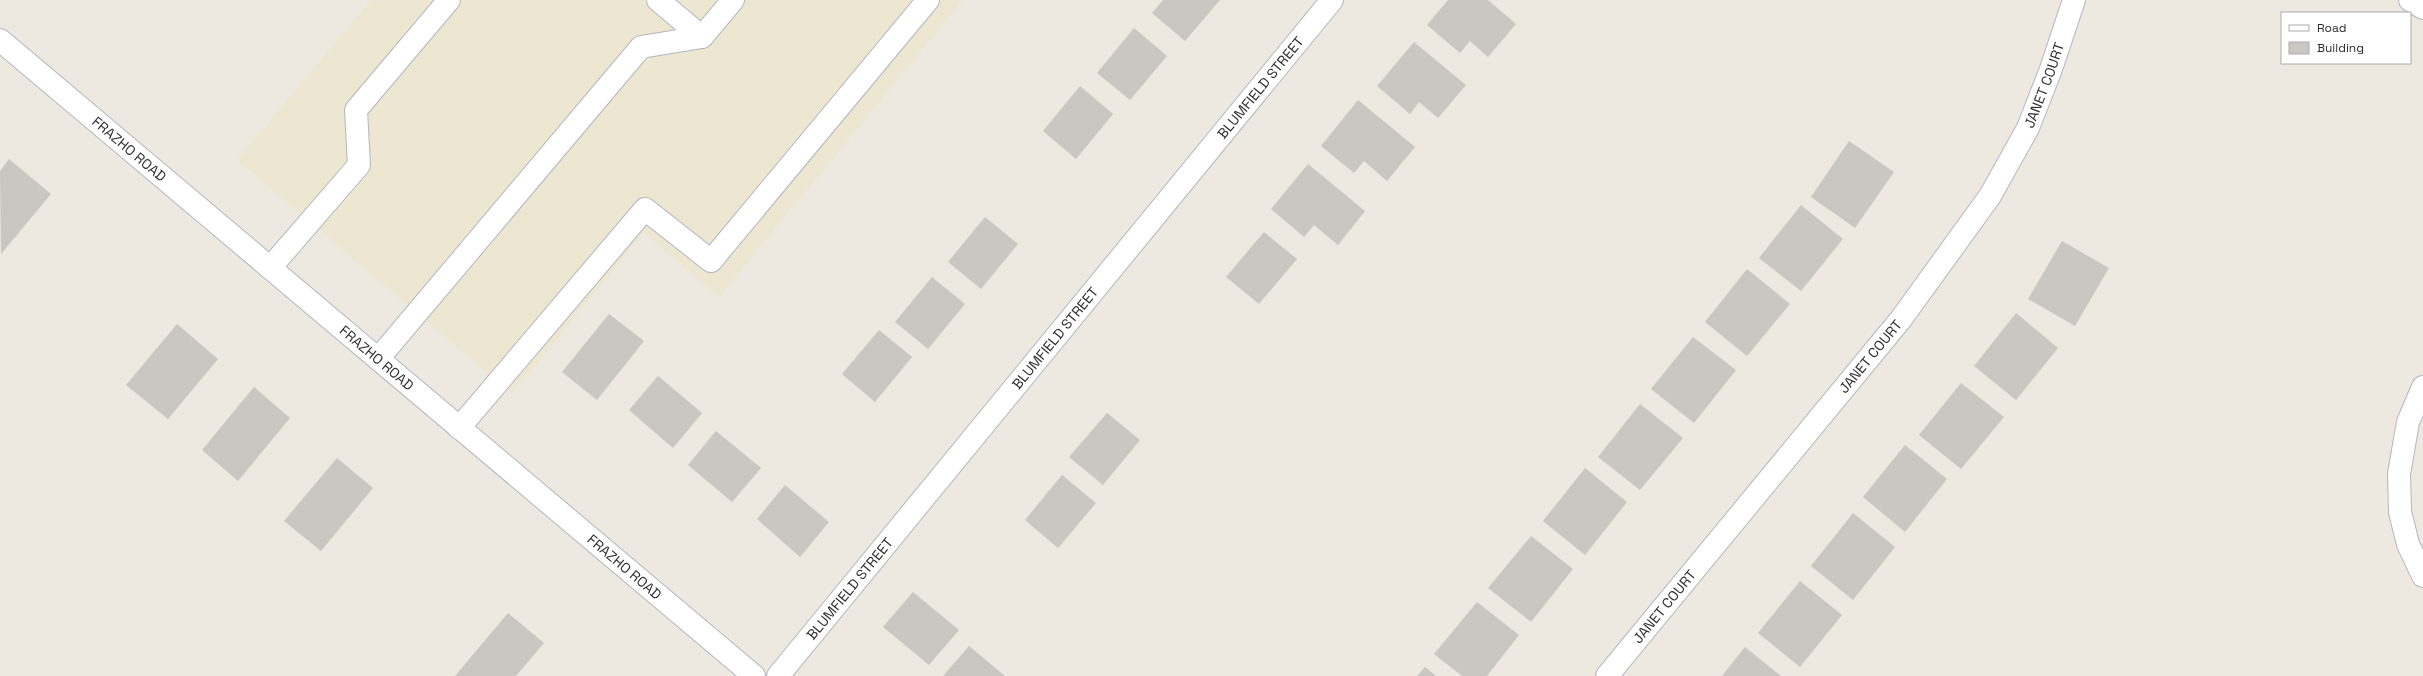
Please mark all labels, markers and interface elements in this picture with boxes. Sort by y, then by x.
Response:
legend [2281,12,2411,64]
text: Road [2317,20,2346,36]
street label: BLUMFIELD STREET [1213,33,1308,142]
street label: JANET COURT [2020,40,2068,131]
text: Building [2317,40,2364,56]
street label: FRAZHO ROAD [88,113,170,185]
street label: BLUMFIELD STREET [1008,283,1102,393]
street label: JANET COURT [1835,316,1906,397]
street label: FRAZHO ROAD [336,321,418,394]
street label: FRAZHO ROAD [584,530,665,603]
street label: BLUMFIELD STREET [802,534,897,643]
street label: JANET COURT [1629,566,1700,647]

